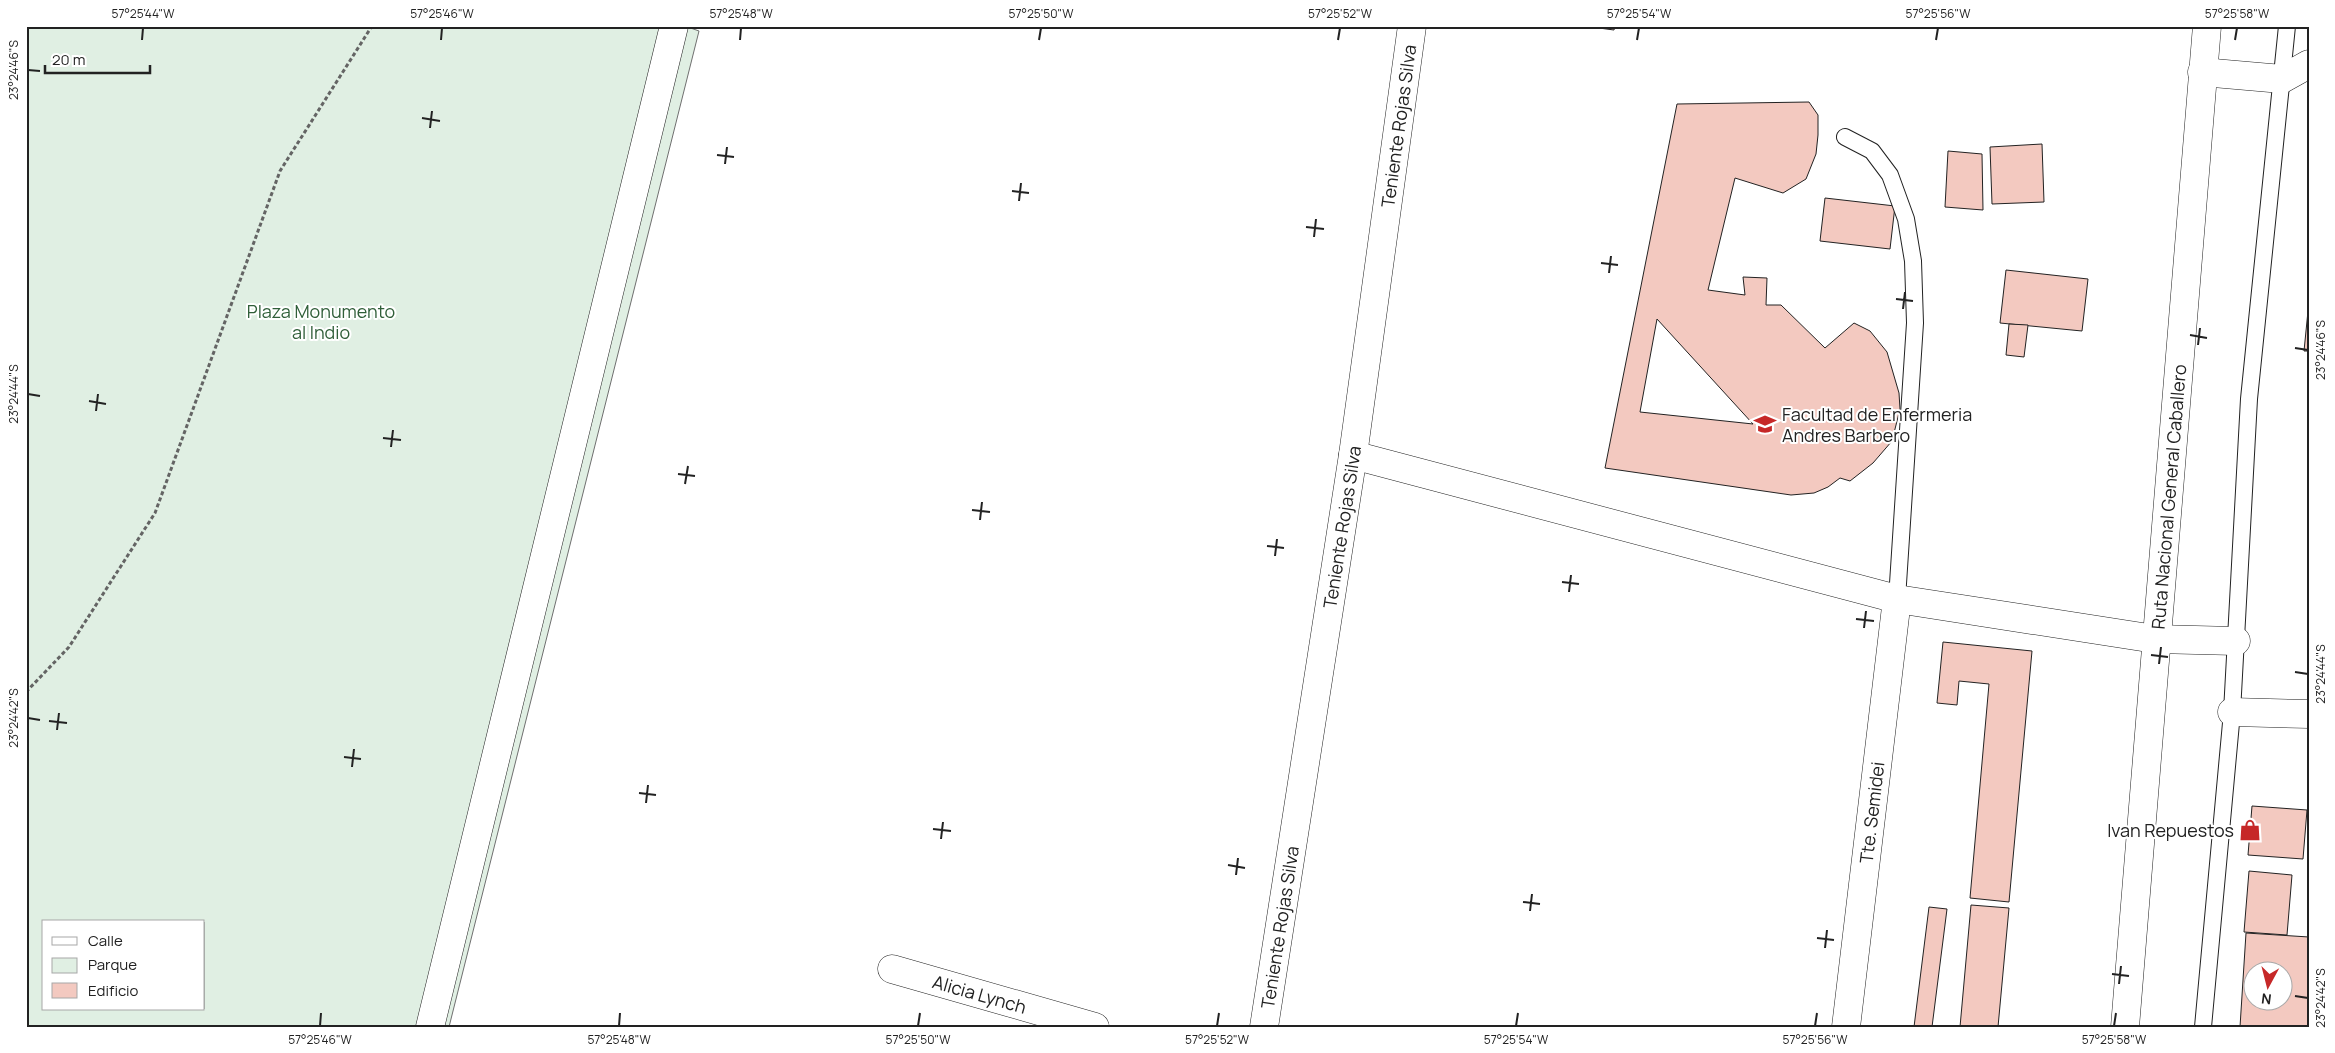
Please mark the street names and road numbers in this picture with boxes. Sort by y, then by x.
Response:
street label: Teniente Rojas Silva [1375,43,1421,209]
street label: Ruta Nacional General Caballero [2146,363,2191,630]
street label: Teniente Rojas Silva [1317,444,1366,610]
street label: Tte. Semidei [1854,760,1890,865]
street label: Teniente Rojas Silva [1255,844,1304,1010]
street label: Alicia Lynch [930,969,1029,1019]

